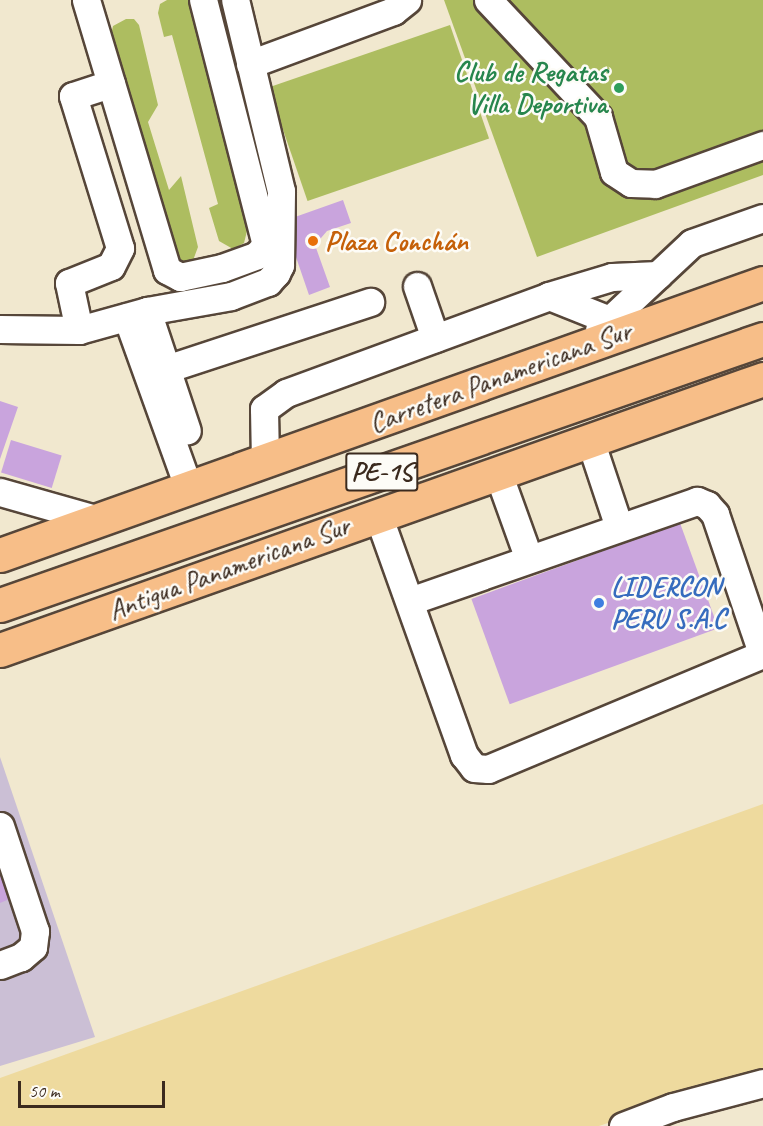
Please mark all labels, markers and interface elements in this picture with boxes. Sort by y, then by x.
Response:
place label: Club de Regatas Villa Deportiva [455,55,607,121]
marker: Club de Regatas Villa Deportiva [612,81,626,95]
place label: Plaza Conchán [325,224,467,258]
marker: Plaza Conchán [306,234,320,248]
street label: Carretera Panamericana Sur [364,314,636,440]
road number: PE-1S [344,448,419,496]
street label: Antigua Panamericana Sur [104,509,354,627]
place label: LIDERCON PERU S.A.C [611,570,726,636]
marker: LIDERCON PERU S.A.C [592,596,606,610]
scale bar [21,1069,168,1107]
text: 50 m [29,1080,60,1102]

